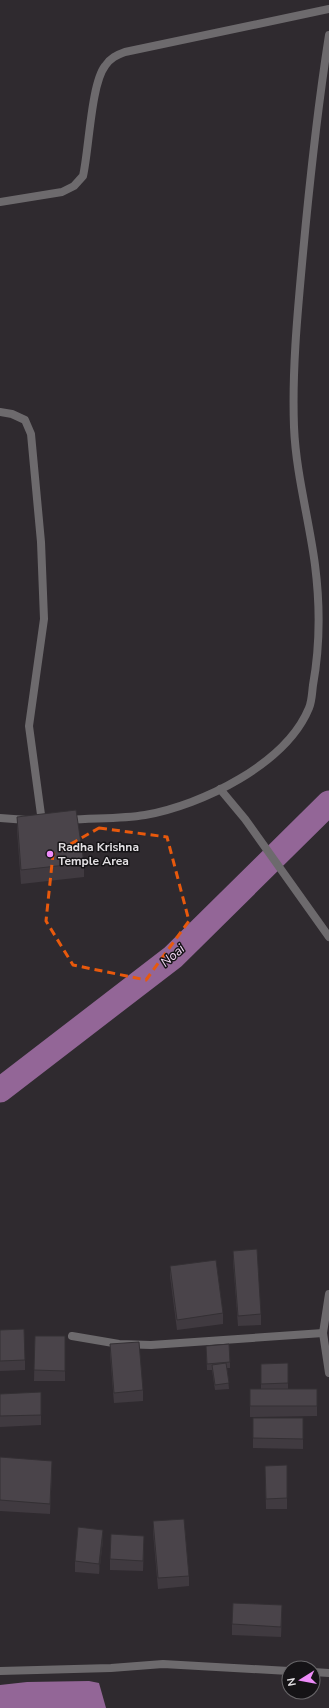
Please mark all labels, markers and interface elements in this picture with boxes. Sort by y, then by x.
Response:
place label: Radha Krishna Temple Area [58,839,139,869]
marker: Radha Krishna Temple Area [45,849,55,859]
water label: Noai [157,940,189,971]
north arrow [281,1660,321,1700]
text: N [284,1676,300,1687]

